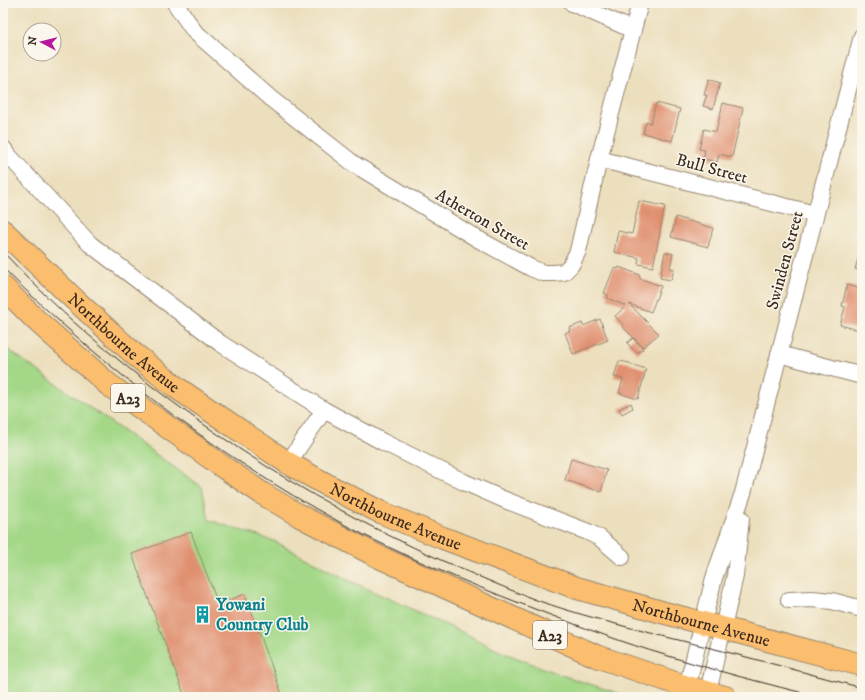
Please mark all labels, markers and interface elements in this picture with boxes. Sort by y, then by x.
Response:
north arrow [22,22,62,62]
text: N [26,36,41,46]
street label: Bull Street [674,149,750,189]
street label: Atherton Street [432,184,534,256]
street label: Swinden Street [761,208,809,312]
street label: Northbourne Avenue [63,289,184,398]
road number: A23 [111,384,145,412]
street label: Northbourne Avenue [326,478,464,556]
place label: Yowani Country Club [215,594,309,636]
street label: Northbourne Avenue [630,594,773,652]
building icon: Yowani Country Club [193,604,213,624]
road number: A23 [533,621,567,649]

